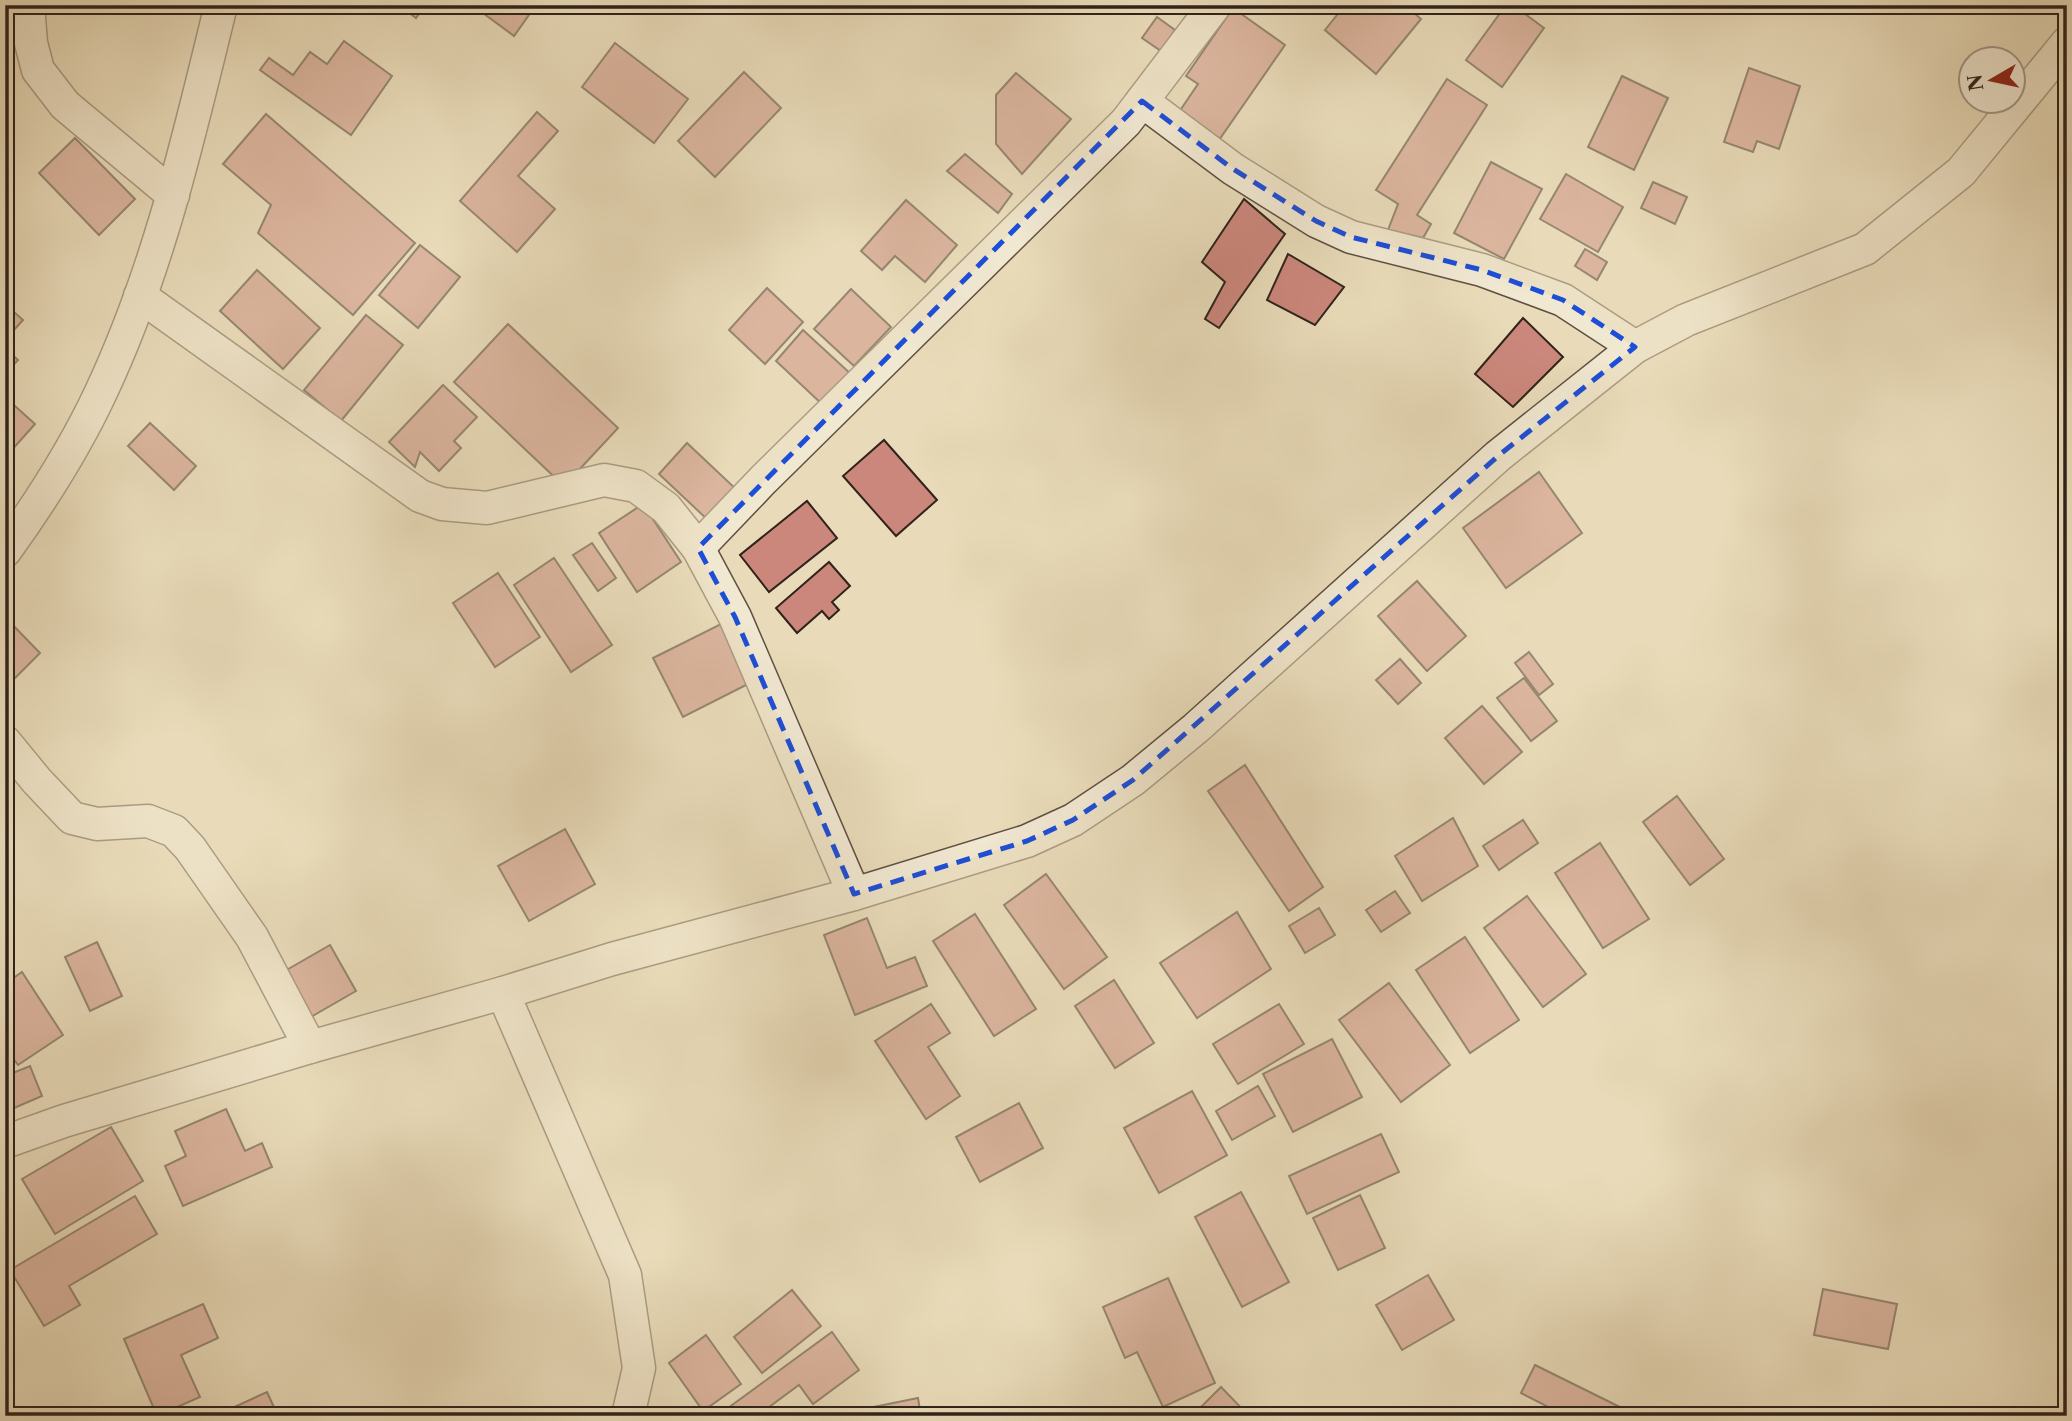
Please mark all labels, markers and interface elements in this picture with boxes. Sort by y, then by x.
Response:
north arrow [1956,46,2026,116]
text: N [1963,73,1988,93]

